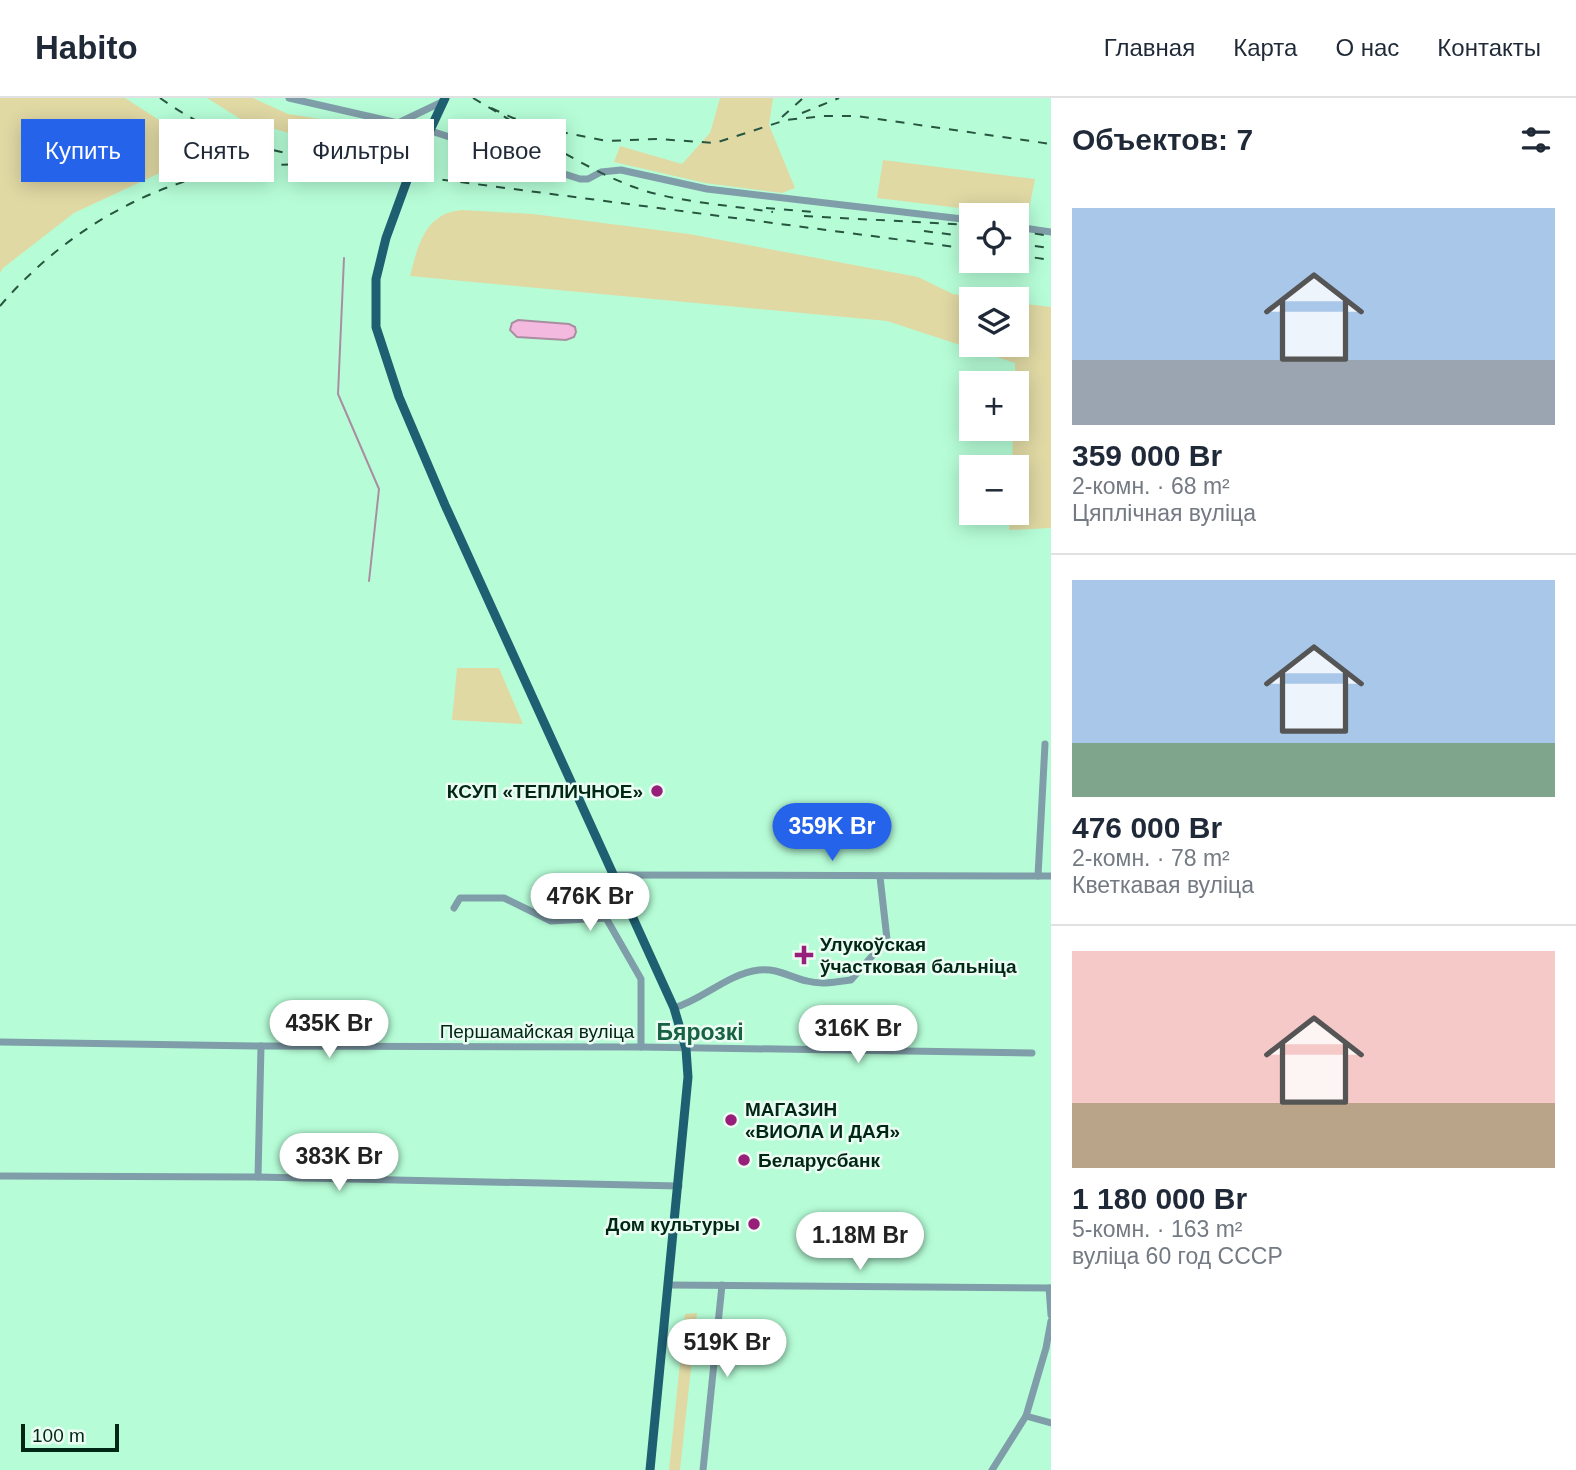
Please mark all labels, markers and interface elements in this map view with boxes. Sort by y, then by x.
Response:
text: Habito [35,29,138,66]
text: Главная [1104,34,1195,61]
text: Карта [1233,34,1297,61]
text: О нас [1335,34,1399,61]
text: Контакты [1437,34,1541,61]
chip: Купить [21,119,145,182]
chip: Снять [159,119,274,182]
chip: Фильтры [288,119,434,182]
chip: Новое [448,119,566,182]
icon: filters [1517,121,1555,159]
text: Объектов: 7 [1072,123,1253,156]
map controls [959,203,1029,525]
button: locate [959,203,1029,273]
icon: home [1251,254,1377,380]
button: layers [959,287,1029,357]
button: + [959,371,1029,441]
text: 359 000 Br [1072,439,1222,472]
button: − [959,455,1029,525]
text: 2-комн. · 68 m² [1072,473,1230,499]
text: Цяплічная вуліца [1072,500,1256,526]
icon: home [1251,626,1377,752]
place label: КСУП «ТЕПЛИЧНОЕ» [447,781,643,802]
marker: КСУП «ТЕПЛИЧНОЕ» [649,783,665,799]
pin: 359K Br [767,804,897,863]
text: 476 000 Br [1072,811,1222,844]
text: 359K Br [789,813,875,839]
text: 2-комн. · 78 m² [1072,845,1230,871]
text: Кветкавая вуліца [1072,872,1254,898]
pin: 476K Br [525,874,655,933]
text: 476K Br [547,883,633,909]
place label: Улукоўская ўчастковая бальніца [820,934,1017,977]
marker: Улукоўская ўчастковая бальніца [794,945,814,965]
icon: home [1251,997,1377,1123]
pin: 435K Br [264,1000,394,1060]
pin: 316K Br [793,1006,923,1065]
text: 435K Br [286,1010,372,1036]
text: 316K Br [815,1015,901,1041]
district label: Бярозкі [656,1019,744,1045]
street label: Першамайская вуліца [440,1021,635,1042]
place label: МАГАЗИН «ВИОЛА И ДАЯ» [745,1099,900,1142]
marker: МАГАЗИН «ВИОЛА И ДАЯ» [723,1112,739,1128]
pin: 383K Br [274,1134,404,1193]
text: 383K Br [296,1143,382,1169]
place label: Беларусбанк [758,1150,880,1171]
marker: Беларусбанк [736,1152,752,1168]
text: 1 180 000 Br [1072,1182,1247,1215]
pin: 1.18M Br [788,1212,932,1272]
place label: Дом культуры [606,1214,740,1235]
marker: Дом культуры [746,1216,762,1232]
text: 5-комн. · 163 m² [1072,1216,1243,1242]
text: 1.18M Br [812,1222,908,1248]
text: вуліца 60 год СССР [1072,1243,1283,1269]
pin: 519K Br [662,1320,792,1379]
text: 519K Br [684,1329,770,1355]
scale bar [21,1421,119,1453]
text: 100 m [32,1425,85,1446]

